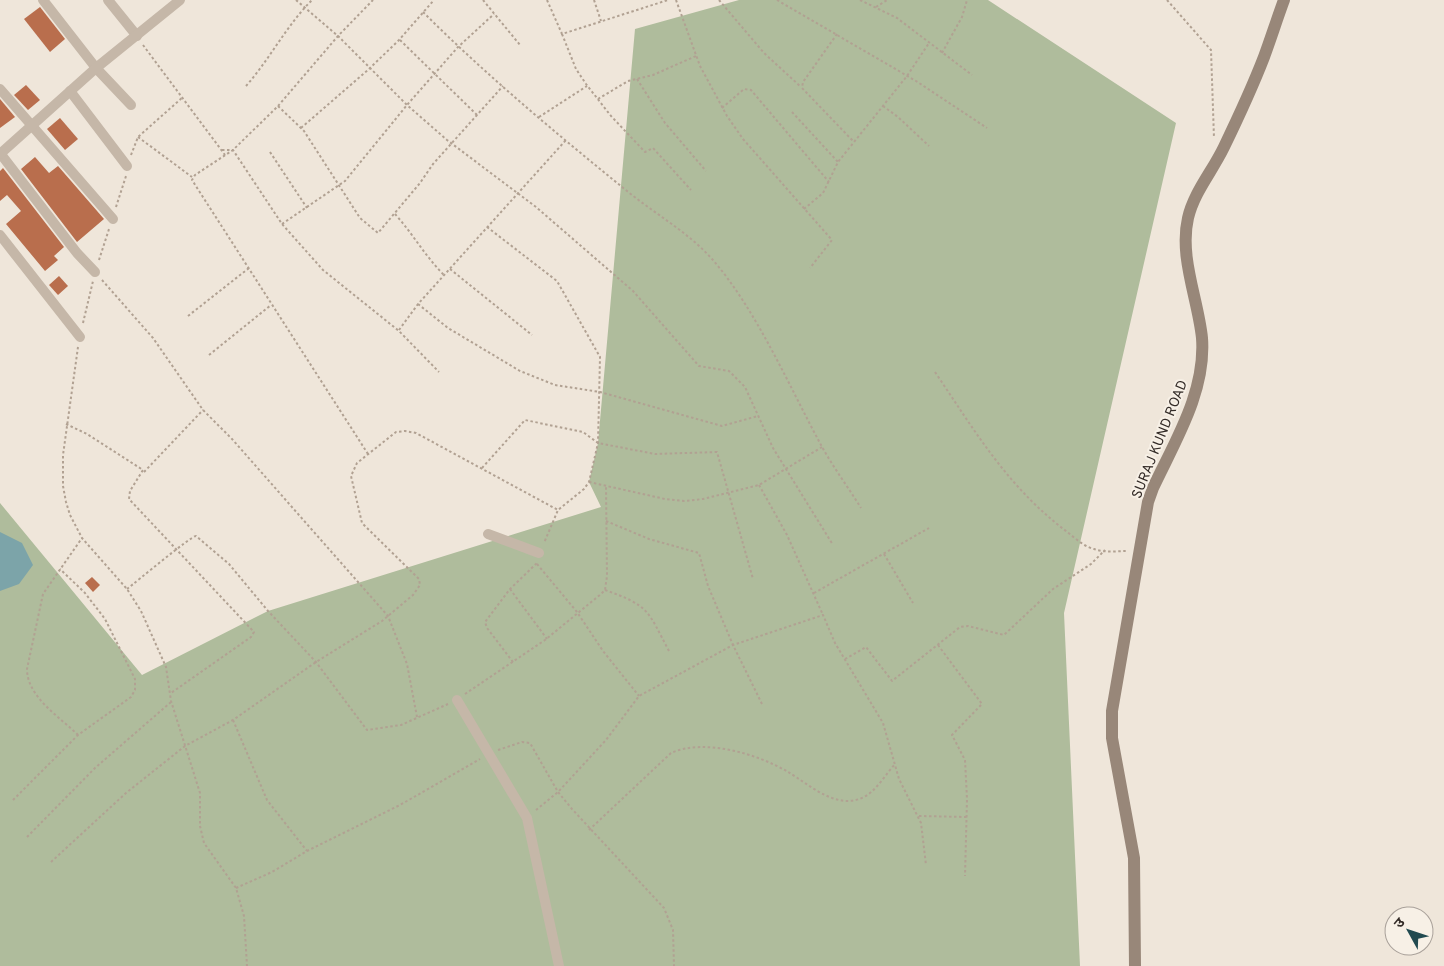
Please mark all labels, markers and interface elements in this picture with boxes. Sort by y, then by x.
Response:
street label: SURAJ KUND ROAD [1129,378,1192,501]
north arrow [1384,906,1434,956]
text: उ [1391,914,1410,932]

